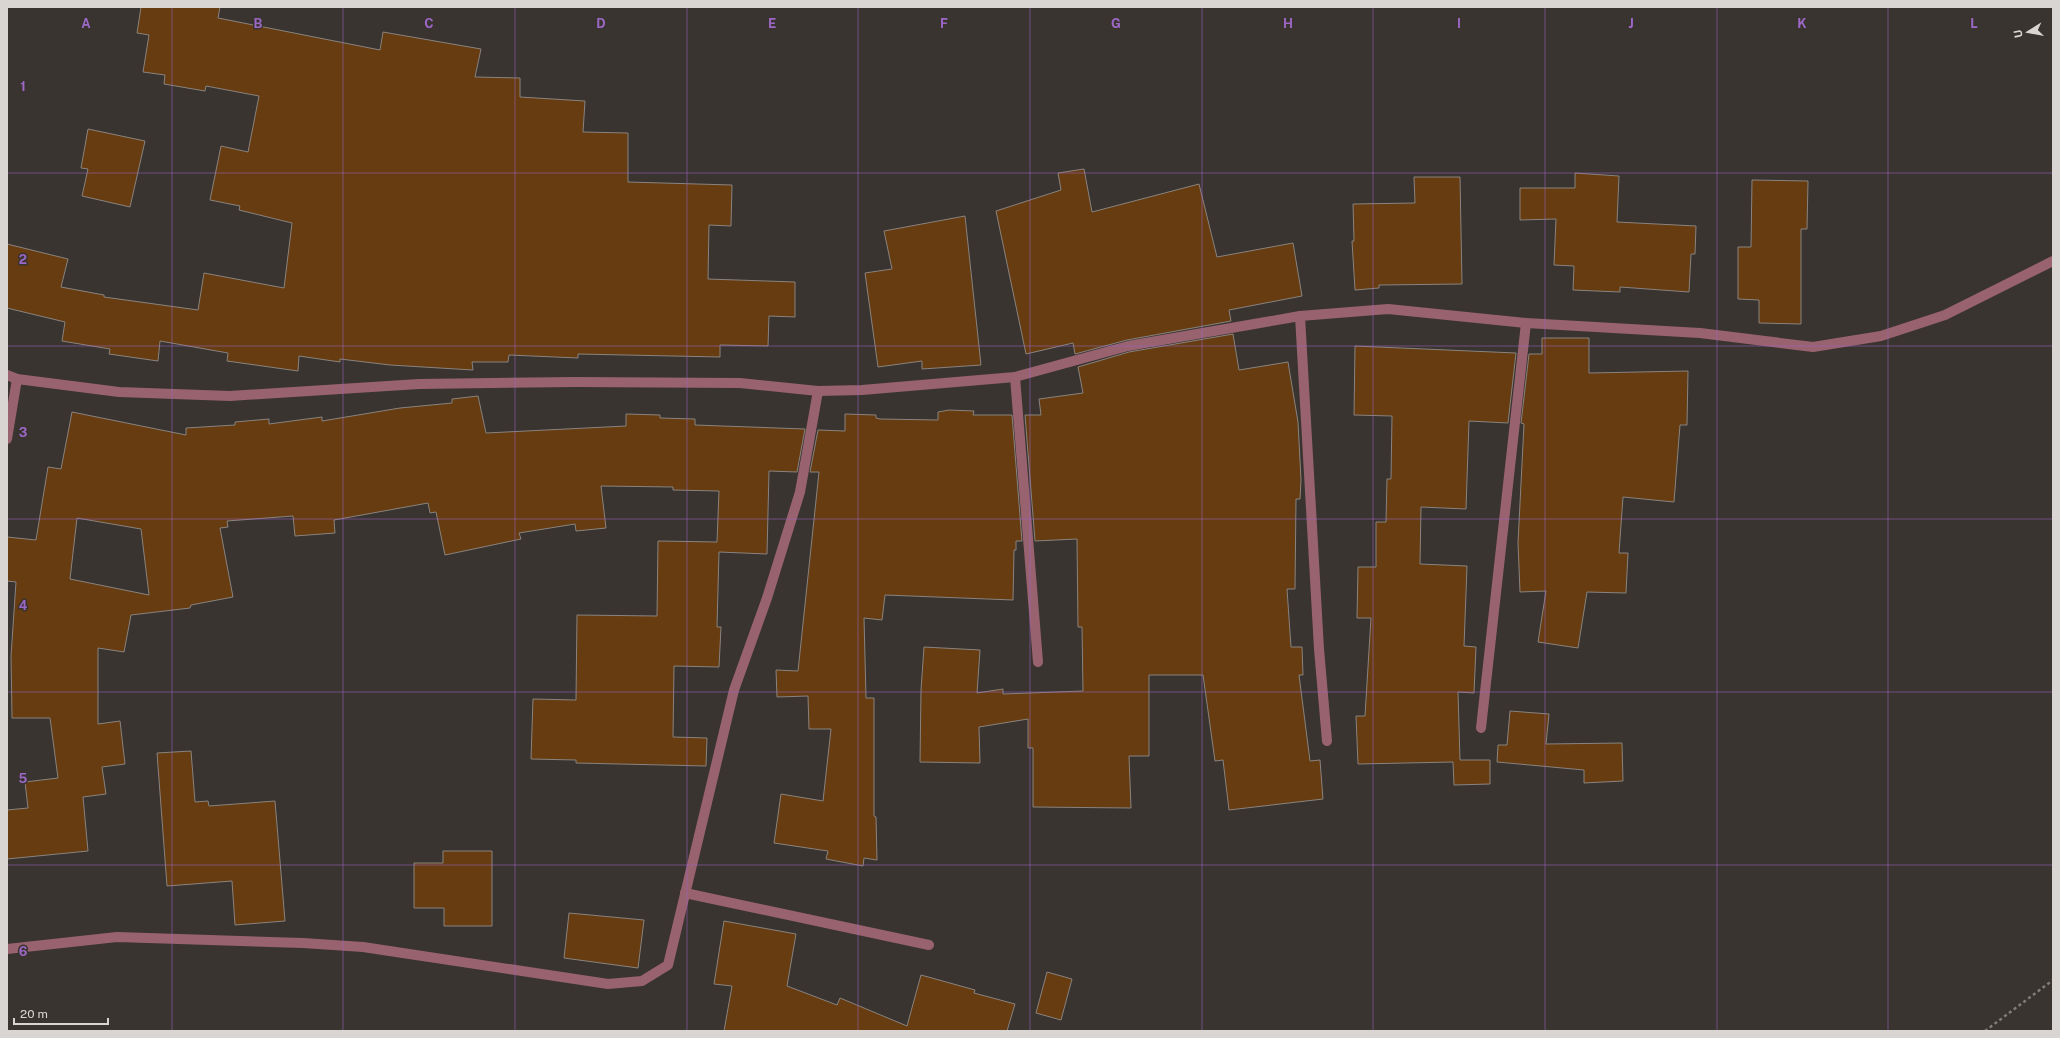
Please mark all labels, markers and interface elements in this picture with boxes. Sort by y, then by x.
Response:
north arrow [2008,12,2048,52]
text: A [81,16,91,31]
text: B [254,16,263,31]
text: C [424,16,434,31]
text: D [596,16,606,31]
text: E [768,16,776,31]
text: F [940,16,948,31]
text: G [1111,16,1121,31]
text: H [1283,16,1293,31]
text: I [1457,16,1461,31]
text: J [1628,16,1634,31]
text: K [1797,16,1807,31]
text: L [1970,16,1978,31]
text: U [2012,29,2025,39]
text: 1 [20,79,26,94]
text: 2 [19,252,27,267]
text: 3 [19,425,28,440]
text: 4 [19,598,28,613]
text: 5 [19,771,28,786]
text: 6 [19,944,28,959]
scale bar [14,1000,108,1026]
text: 20 m [20,1007,48,1021]

